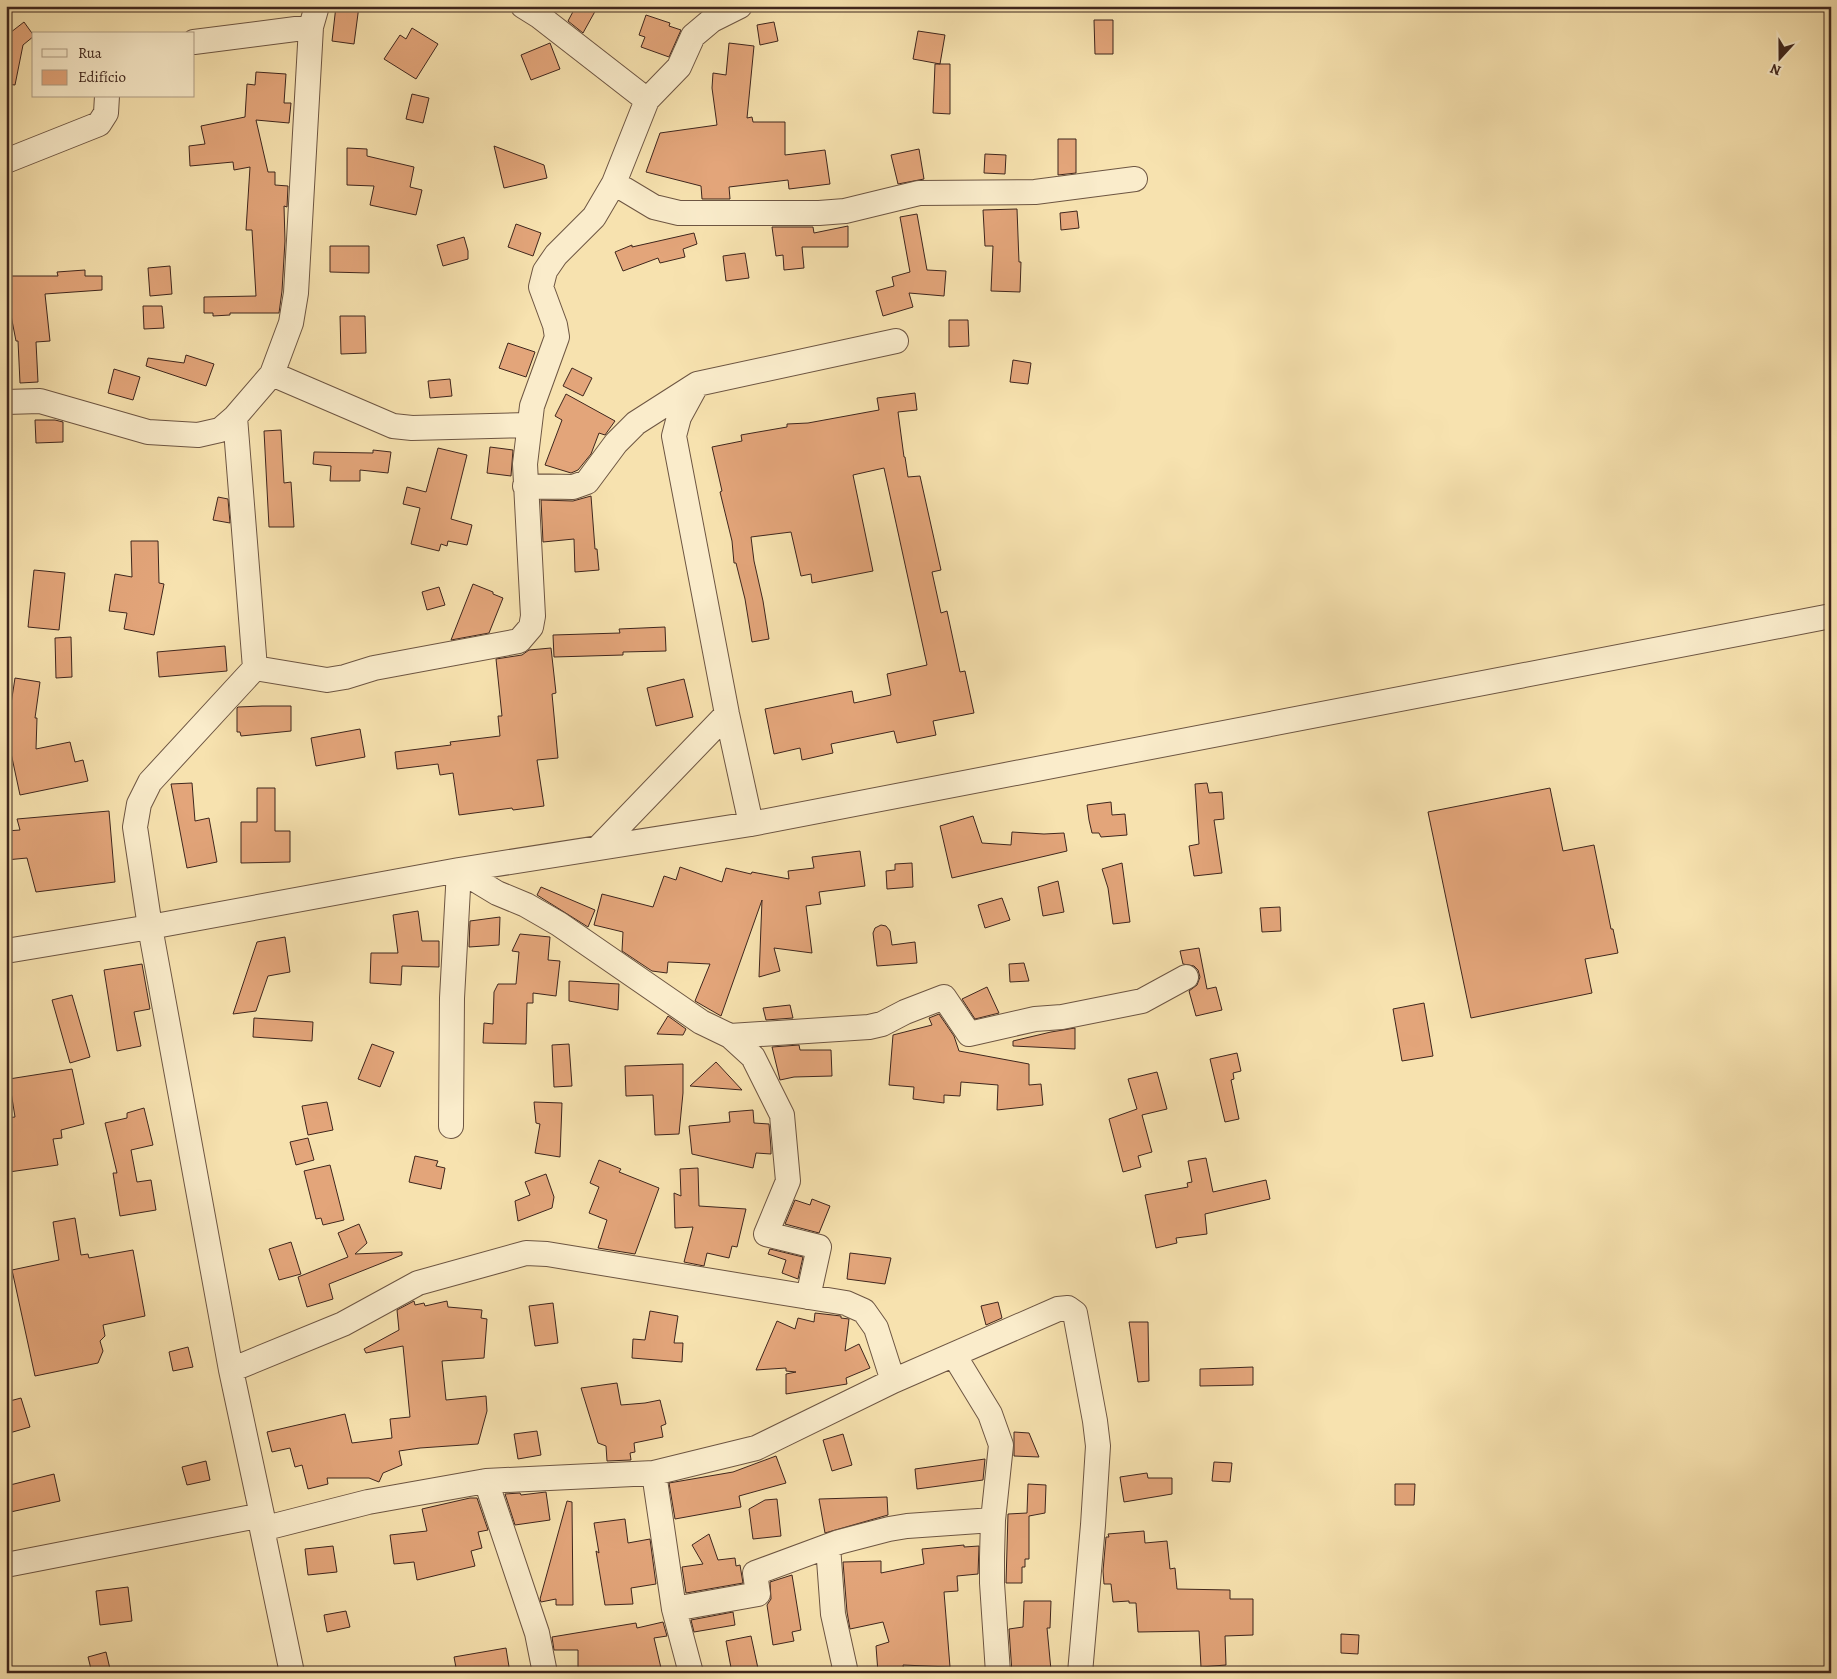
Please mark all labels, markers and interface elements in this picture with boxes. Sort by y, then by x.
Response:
legend [32,32,195,98]
north arrow [1754,32,1804,82]
text: Rua [78,43,102,63]
text: N [1767,59,1784,80]
text: Edifício [78,67,126,87]

